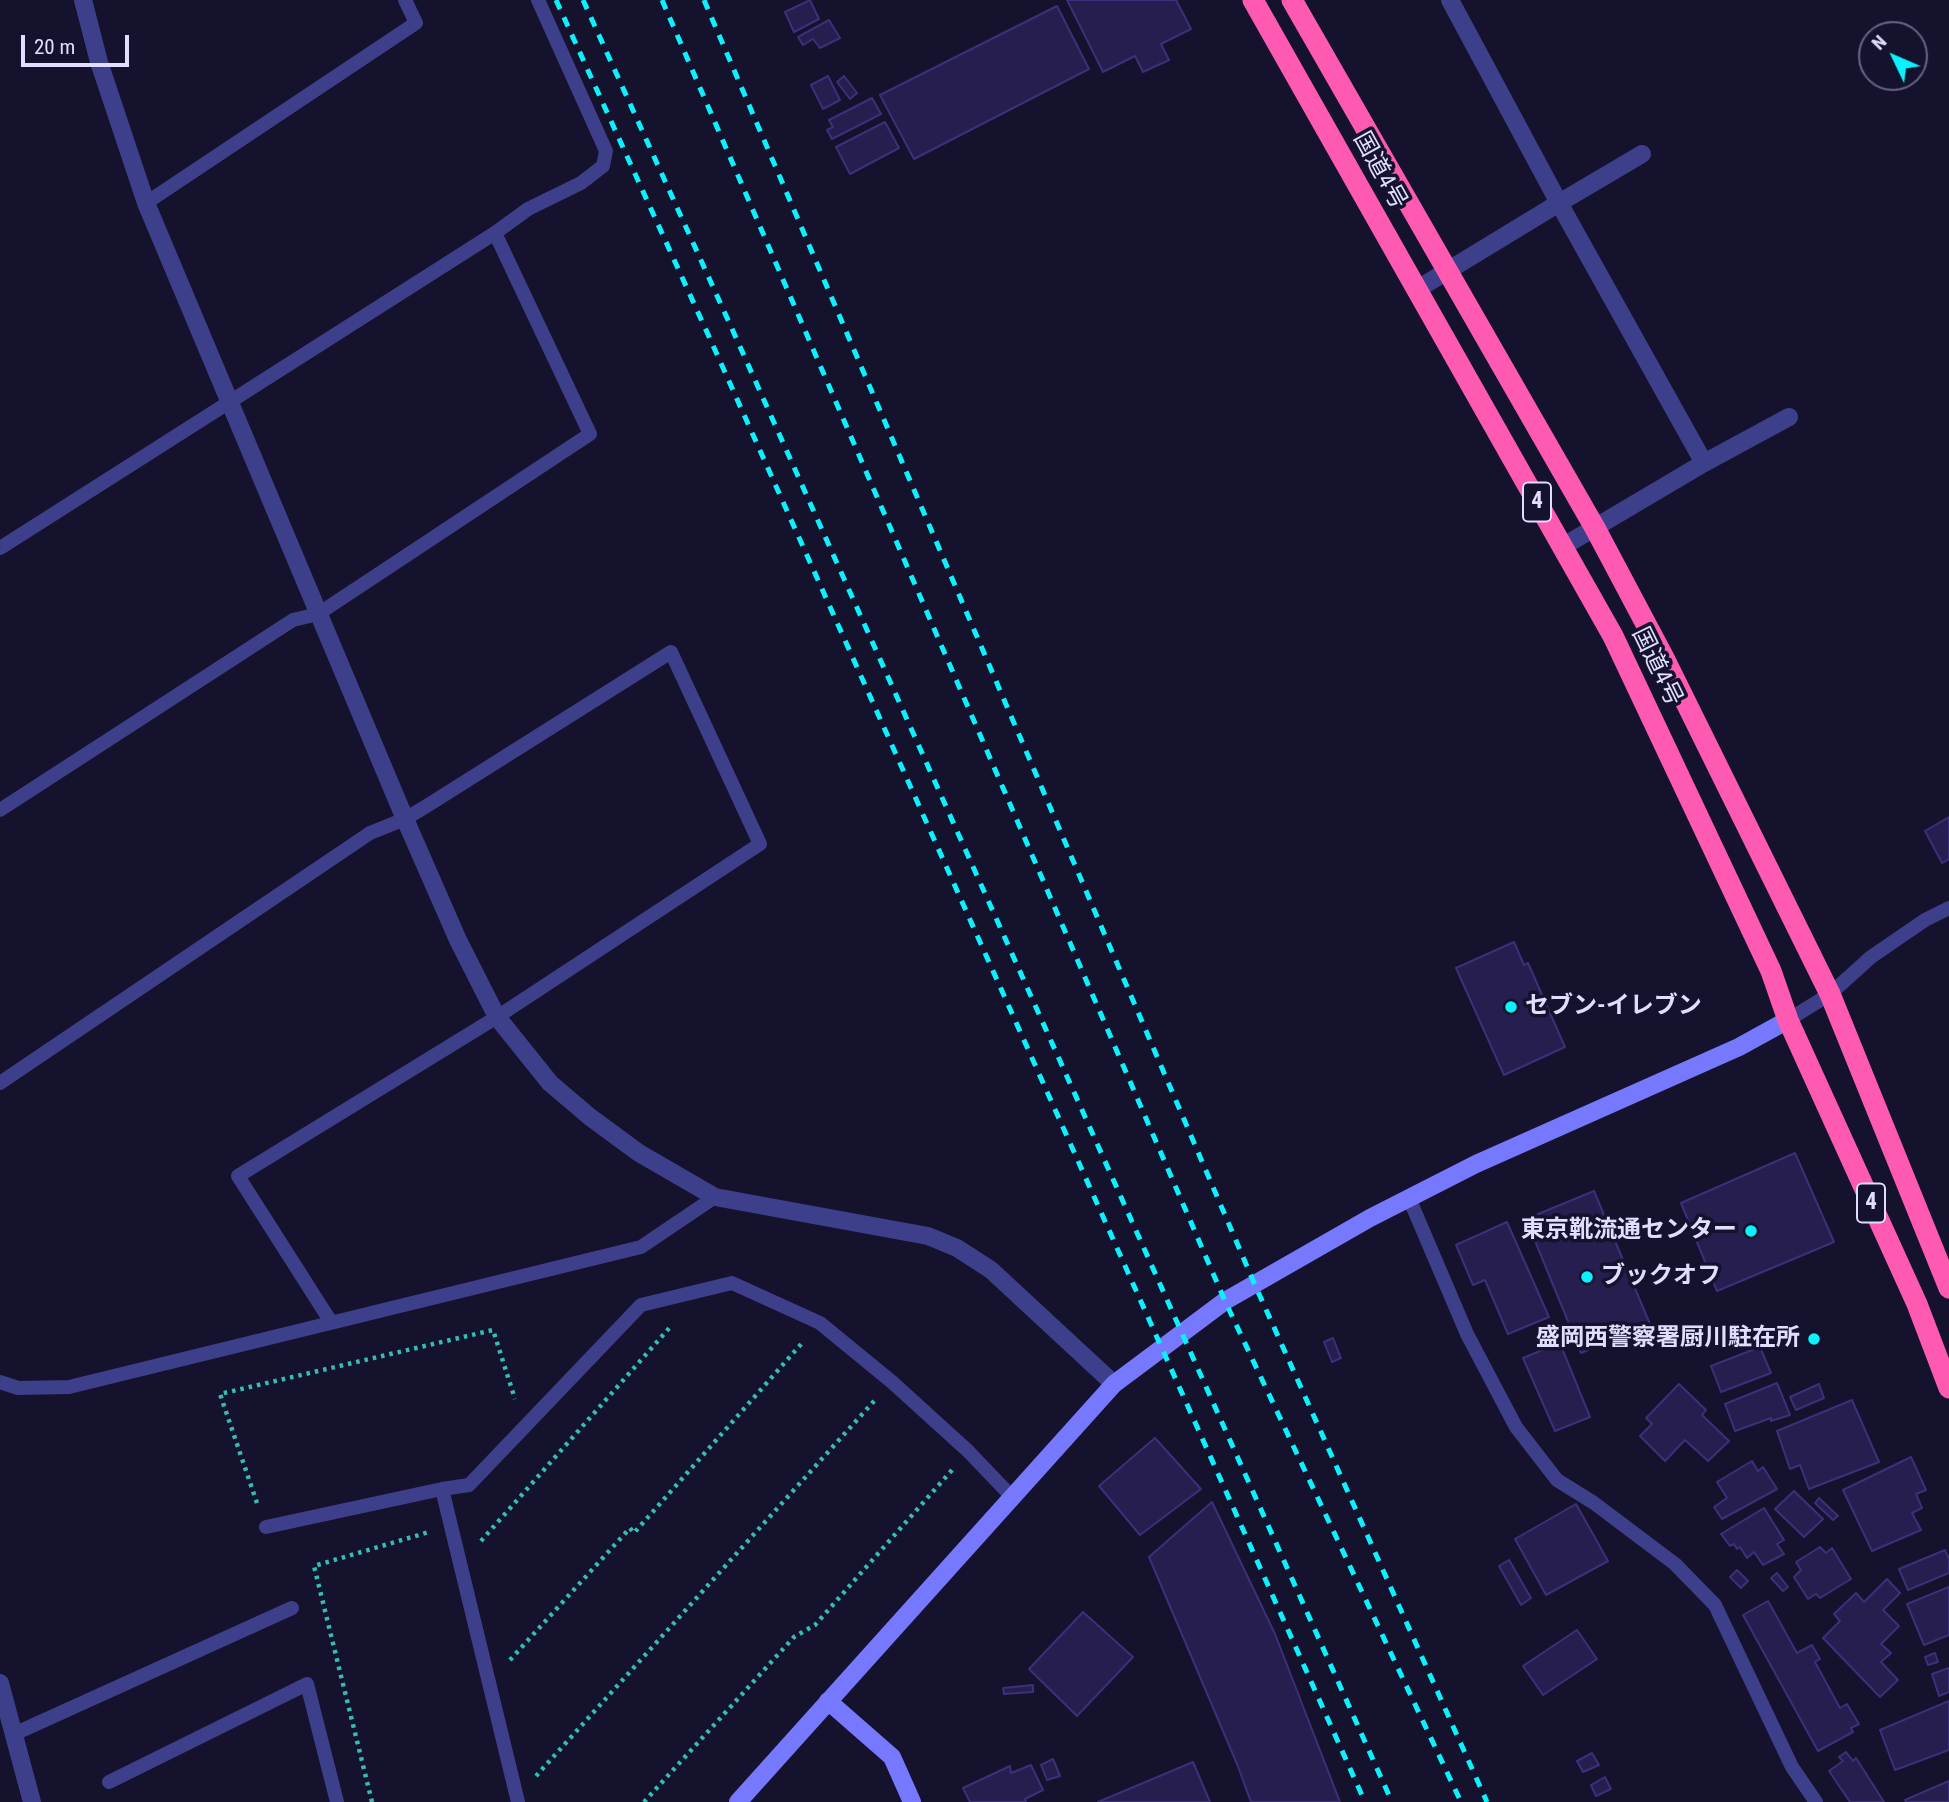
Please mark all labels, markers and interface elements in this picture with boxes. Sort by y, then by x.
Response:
scale bar [24,21,133,65]
north arrow [1858,21,1928,91]
text: N [1867,30,1891,55]
text: 20 m [34,35,75,59]
street label: 国道4号 [1346,127,1412,215]
road number: 4 [1523,482,1551,522]
street label: 国道4号 [1625,623,1687,711]
place label: セブン-イレブン [1525,993,1702,1021]
marker: セブン-イレブン [1503,999,1519,1015]
road number: 4 [1857,1184,1885,1222]
place label: 東京靴流通センター [1521,1217,1737,1245]
marker: 東京靴流通センター [1743,1223,1759,1239]
place label: ブックオフ [1601,1263,1721,1291]
marker: ブックオフ [1579,1269,1595,1285]
place label: 盛岡西警察署厨川駐在所 [1536,1325,1800,1353]
marker: 盛岡西警察署厨川駐在所 [1806,1331,1822,1347]

